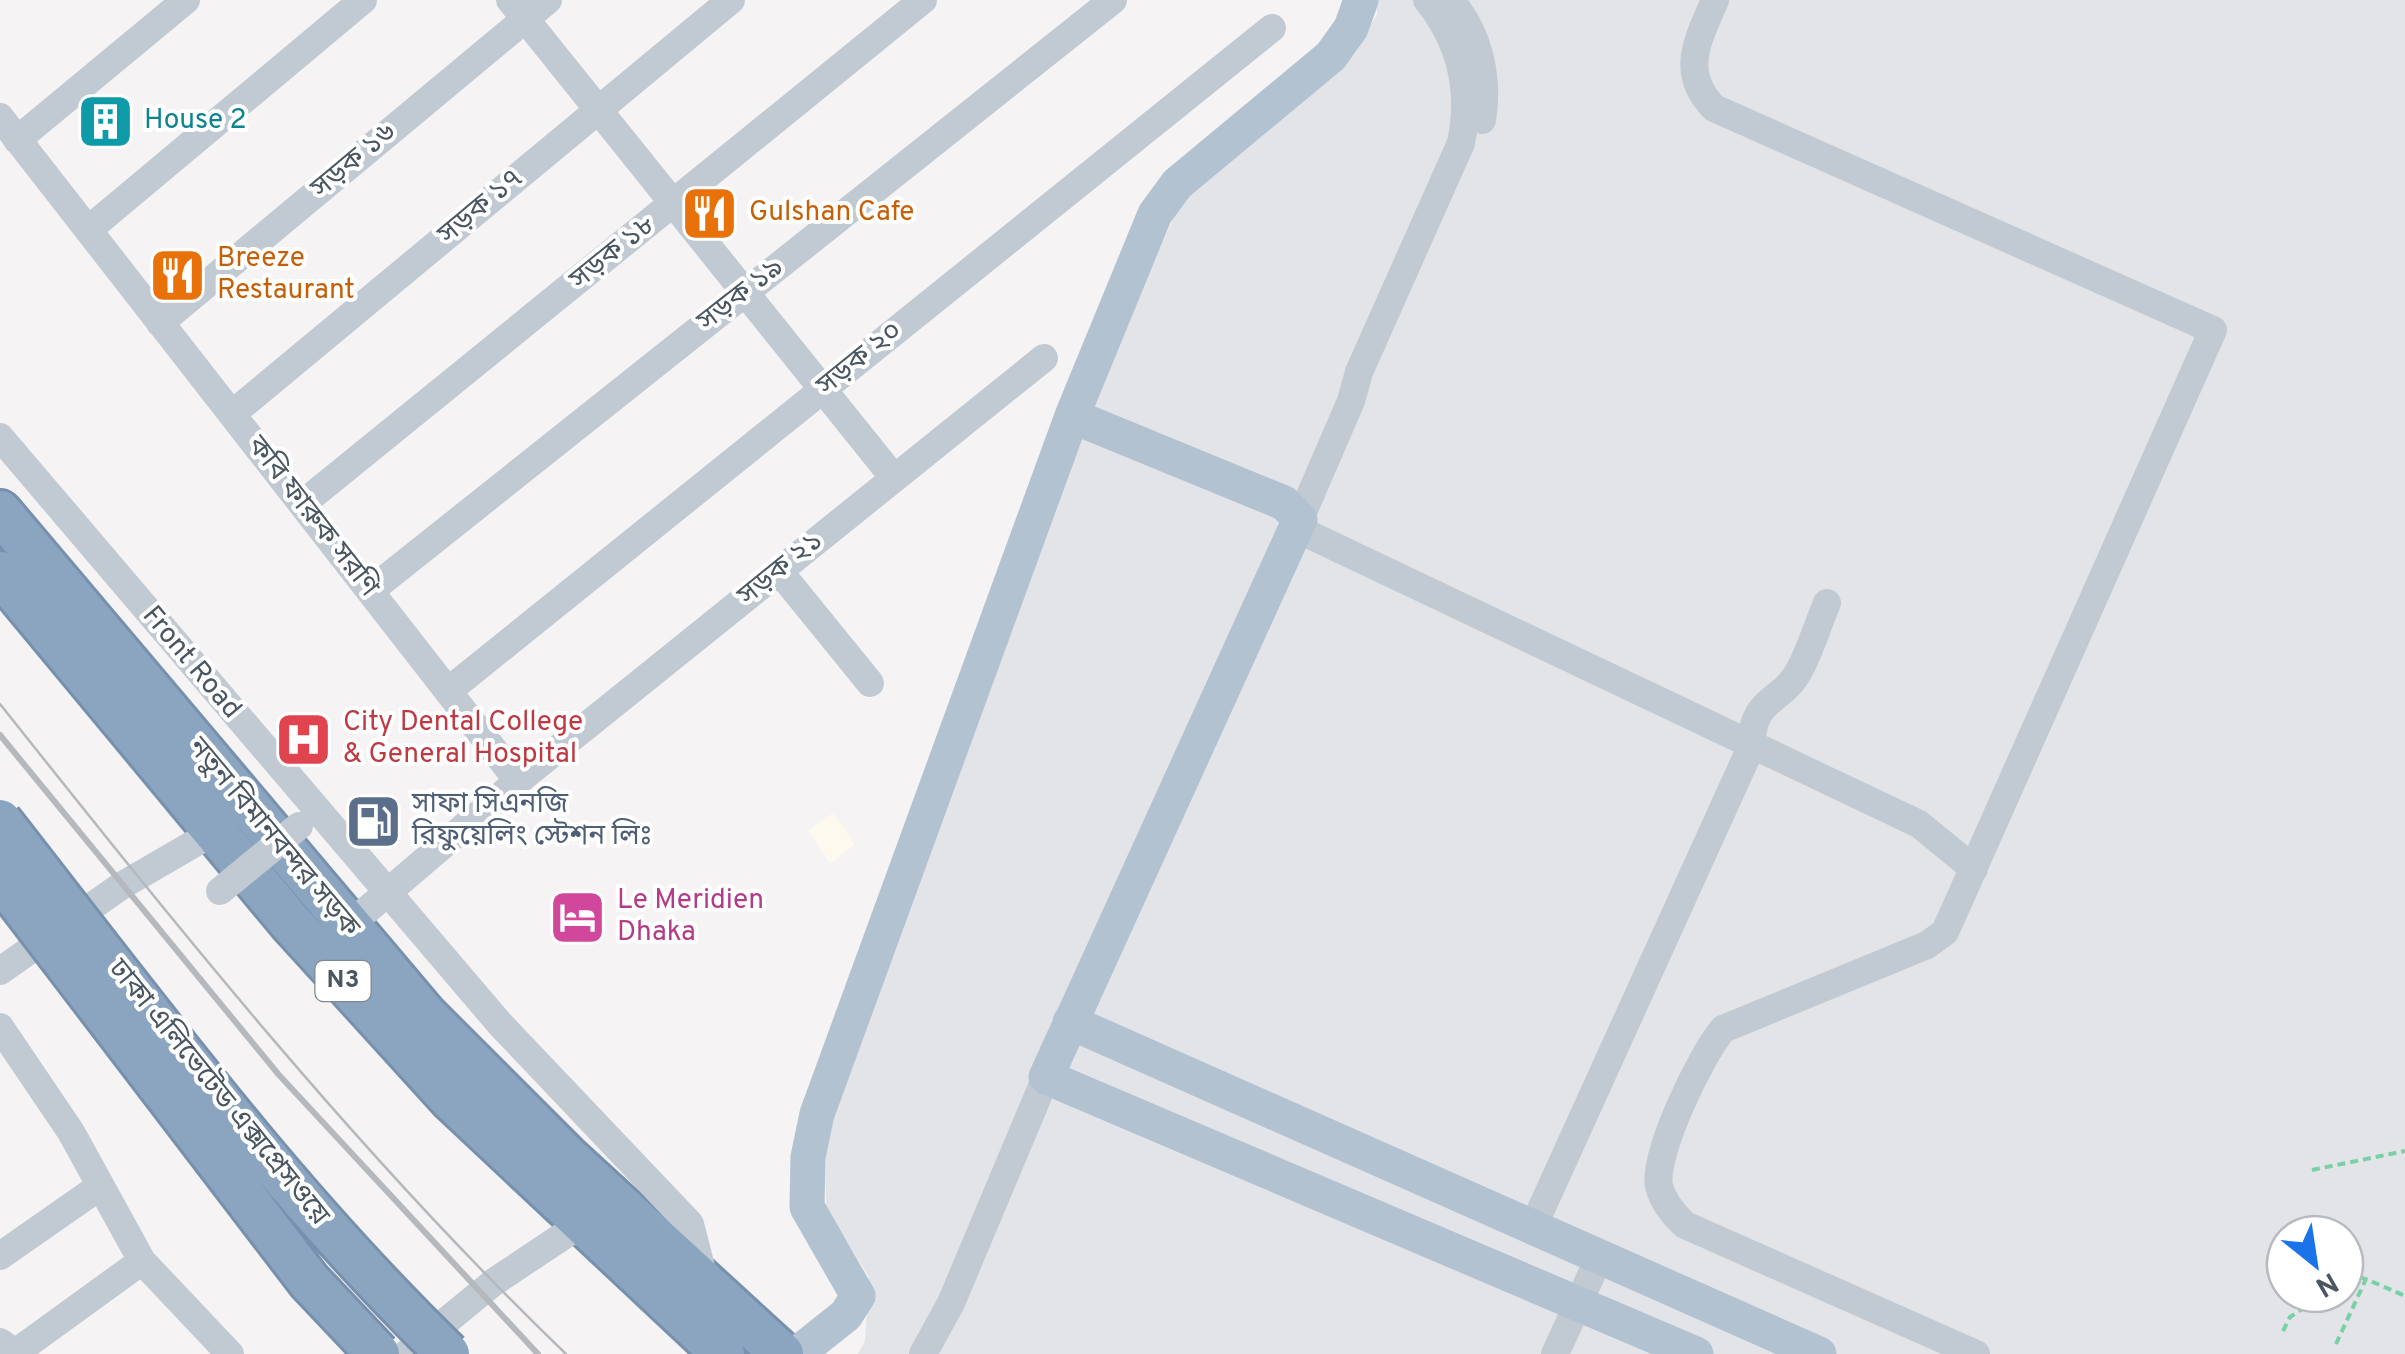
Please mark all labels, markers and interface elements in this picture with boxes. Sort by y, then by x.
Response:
building icon: House 2 [75,91,135,151]
place label: House 2 [144,103,247,139]
street label: সড়ক ১৬ [303,115,404,207]
street label: সড়ক ১৭ [430,161,531,253]
restaurant icon: Gulshan Cafe [680,183,740,243]
place label: Gulshan Cafe [749,195,914,231]
street label: সড়ক ১৮ [562,208,663,299]
place label: Breeze Restaurant [217,241,355,309]
restaurant icon: Breeze Restaurant [148,245,208,305]
street label: সড়ক ১৯ [690,250,791,340]
street label: সড়ক ২০ [809,314,910,405]
street label: কবি ফারুক সরণি [237,428,387,605]
street label: সড়ক ২১ [730,524,831,615]
street label: Front Road [133,599,249,727]
place label: City Dental College & General Hospital [343,705,583,773]
hospital icon: City Dental College & General Hospital [274,709,334,769]
street label: নতুন বিমানবন্দর সড়ক [178,729,368,945]
place label: সাফা সিএনজি রিফুয়েলিং স্টেশন লিঃ [411,786,652,855]
fuel station icon: সাফা সিএনজি রিফুয়েলিং স্টেশন লিঃ [343,791,403,851]
place label: Le Meridien Dhaka [617,883,764,951]
hotel icon: Le Meridien Dhaka [548,887,608,947]
street label: ঢাকা এলিভেটেড এক্সপ্রেসওয়ে [99,951,338,1234]
road number: N3 [316,961,370,1001]
north arrow [2265,1214,2365,1314]
text: N [2308,1262,2344,1304]

